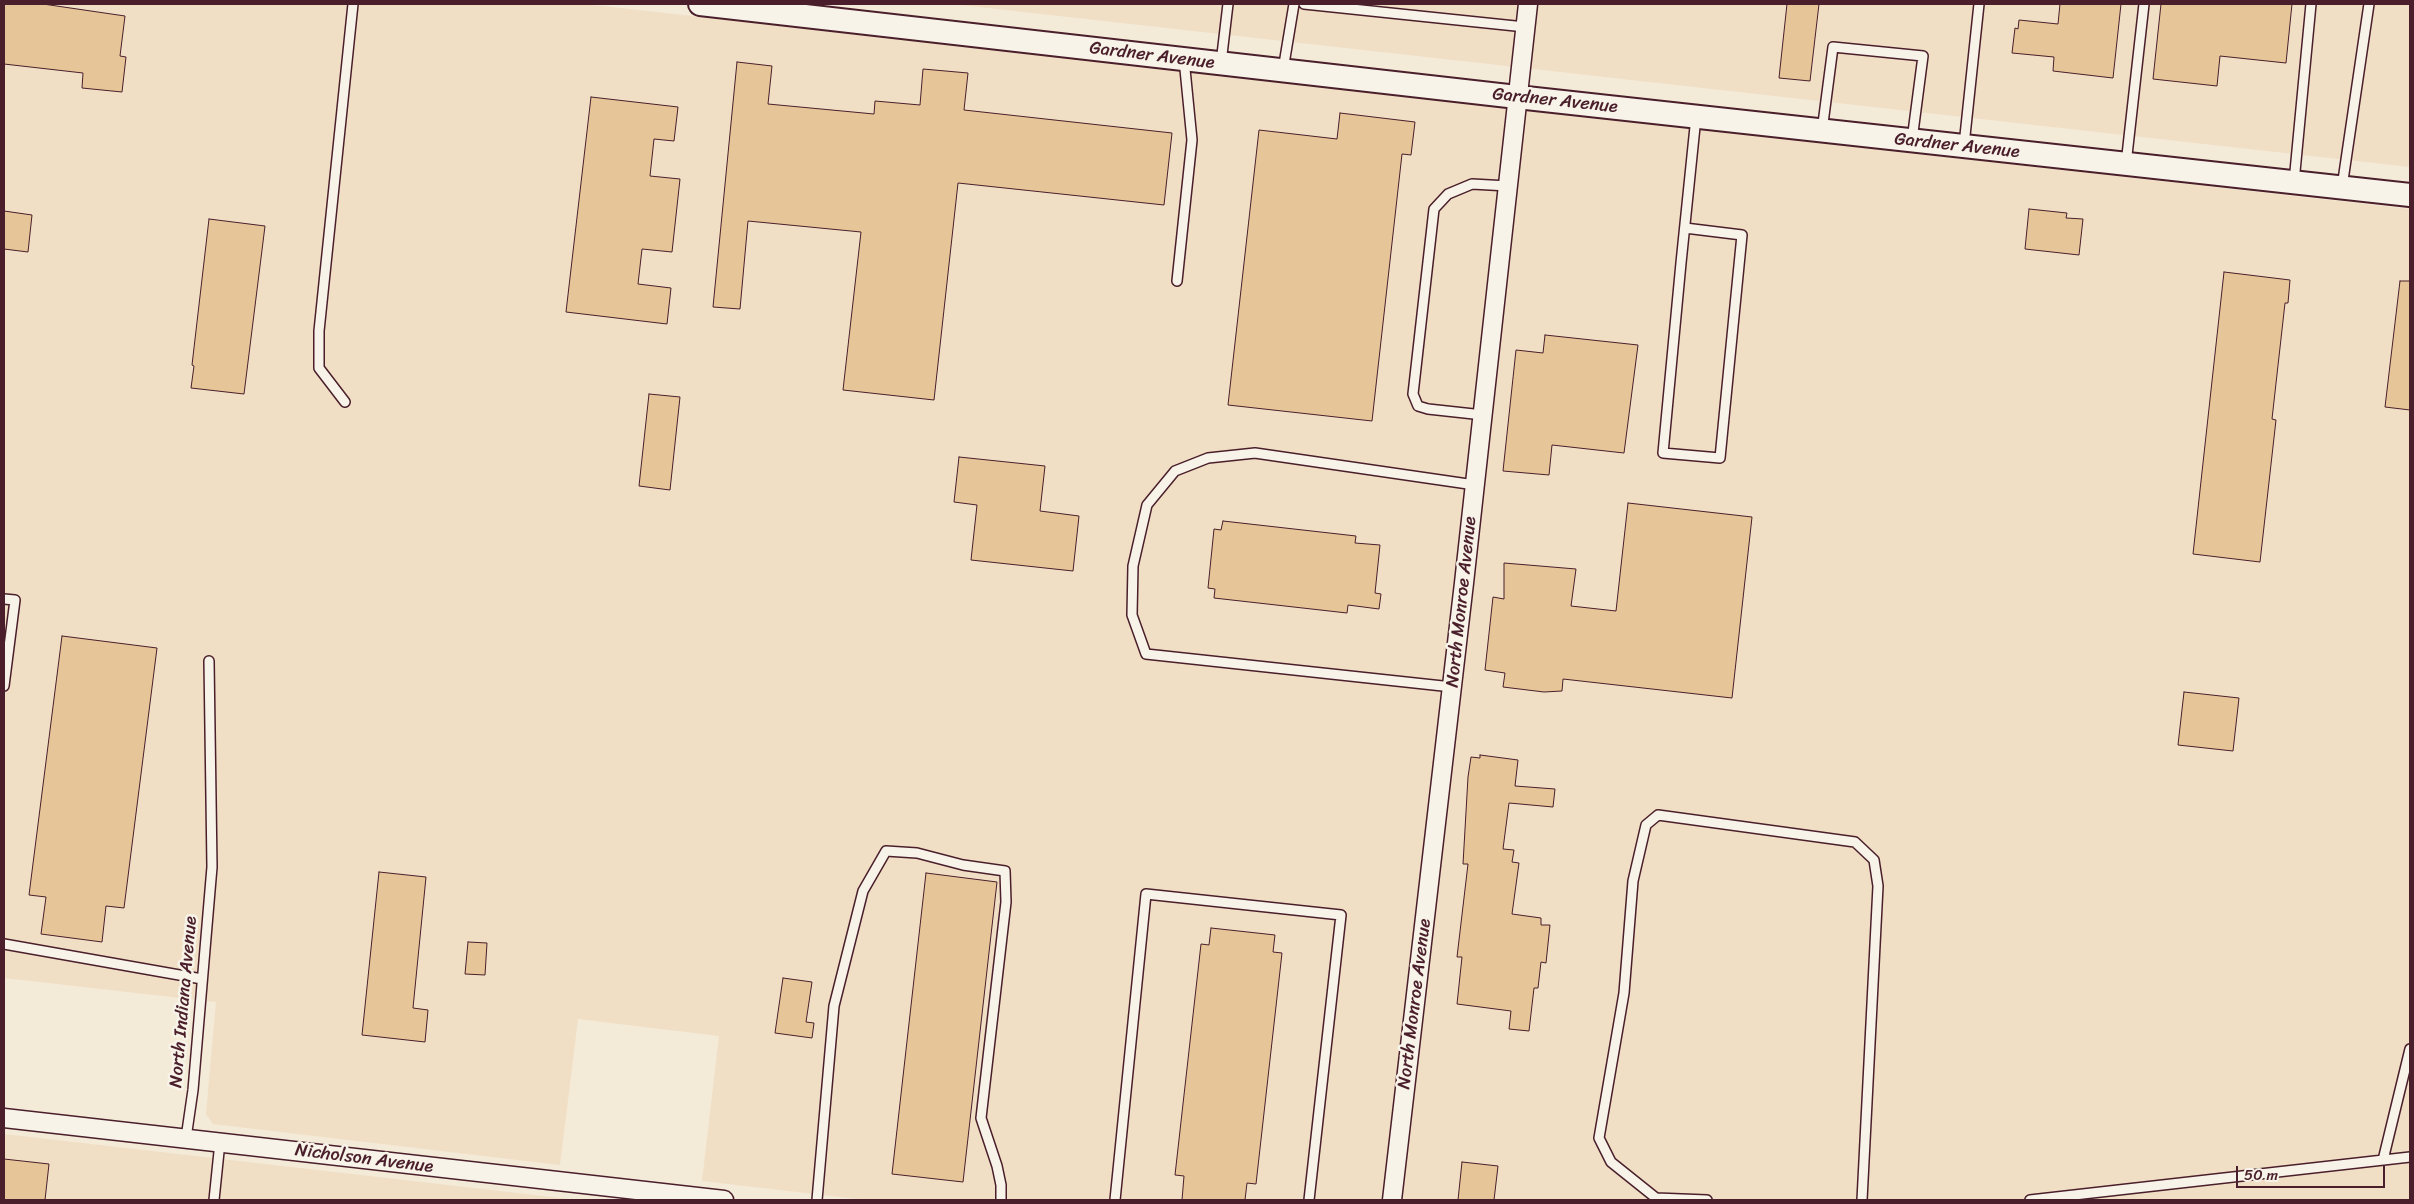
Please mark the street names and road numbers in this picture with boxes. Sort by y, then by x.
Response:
street label: Gardner Avenue [1088,38,1216,74]
street label: Gardner Avenue [1491,84,1619,118]
street label: Gardner Avenue [1893,129,2021,163]
street label: North Monroe Avenue [1442,515,1482,689]
street label: North Indiana Avenue [166,915,202,1089]
street label: North Monroe Avenue [1394,917,1436,1091]
street label: Nicholson Avenue [294,1140,434,1178]

